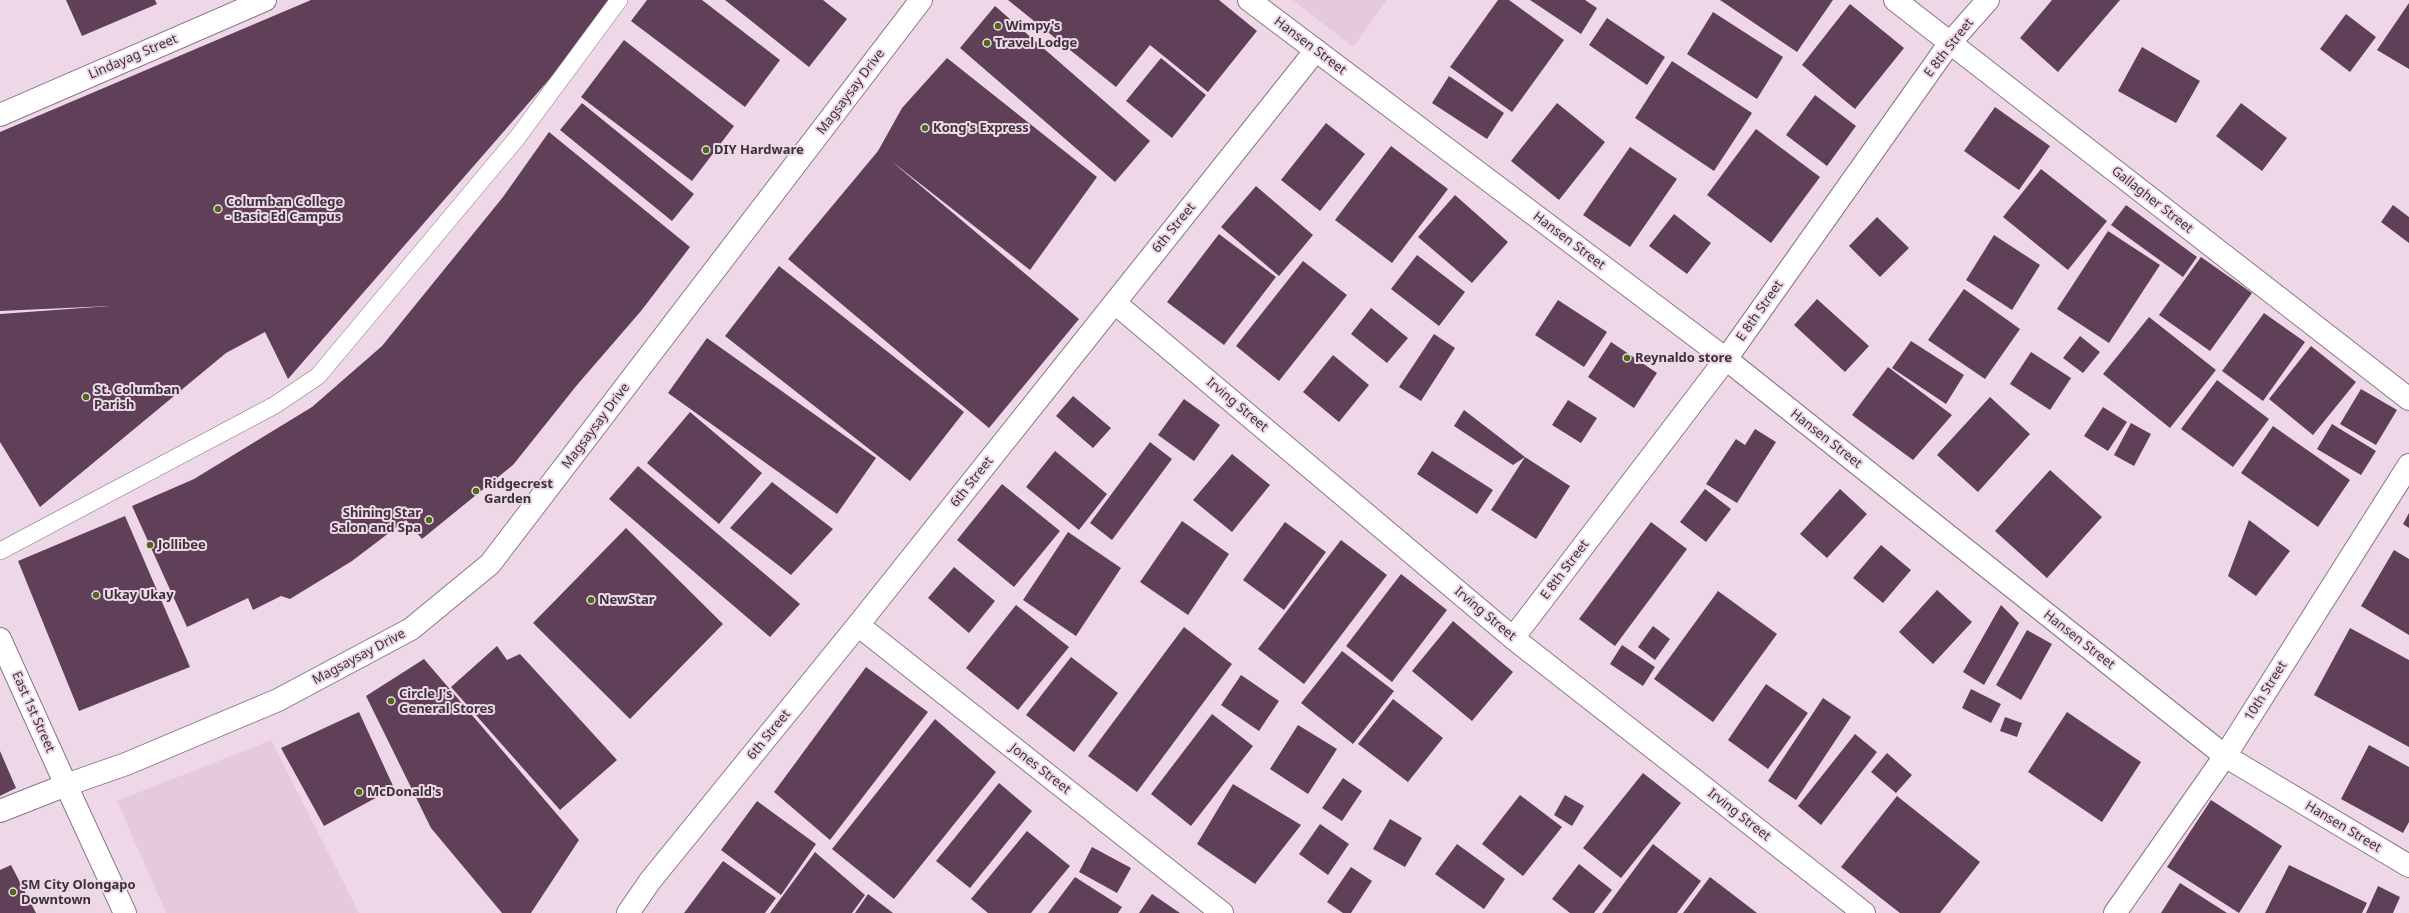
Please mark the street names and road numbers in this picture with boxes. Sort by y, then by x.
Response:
street label: Hansen Street [1271,14,1349,78]
street label: E 8th Street [1921,15,1977,81]
street label: Lindayag Street [86,31,180,83]
street label: Magsaysay Drive [814,46,888,138]
street label: Gallagher Street [2108,163,2196,237]
street label: 6th Street [1149,200,1199,256]
street label: Hansen Street [1530,209,1608,273]
street label: E 8th Street [1733,278,1787,344]
street label: Irving Street [1203,375,1271,435]
street label: Magsaysay Drive [559,380,633,472]
street label: Hansen Street [1787,406,1865,472]
street label: 6th Street [947,454,997,510]
street label: E 8th Street [1538,537,1592,603]
street label: Irving Street [1451,584,1519,644]
street label: Hansen Street [2040,607,2118,673]
street label: Magsaysay Drive [310,626,408,688]
street label: 10th Street [2242,658,2290,724]
street label: East 1st Street [8,669,58,755]
street label: 6th Street [744,707,794,763]
street label: Jones Street [1007,740,1073,798]
street label: Irving Street [1704,786,1774,844]
street label: Hansen Street [2302,798,2384,856]

